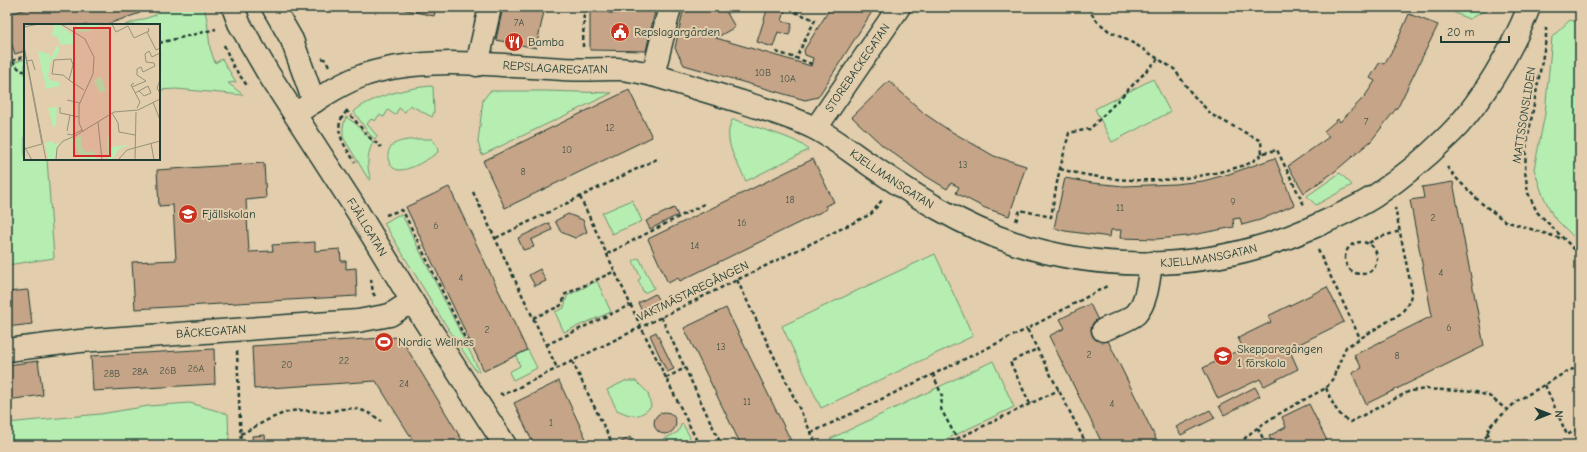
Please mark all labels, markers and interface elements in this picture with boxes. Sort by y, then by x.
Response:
house number: 7A [514,17,524,29]
scale bar [1441,18,1509,44]
public building icon: Repslagargården [609,21,631,43]
street label: STOREBACKEGATAN [822,21,893,115]
inset map [24,24,160,160]
place label: Repslagargården [634,25,720,39]
text: 20 m [1447,25,1475,39]
restaurant icon: Bamba [503,31,525,53]
place label: Bamba [528,35,564,49]
street label: REPSLAGAREGATAN [502,58,608,76]
street label: MATTSSONSLIDEN [1509,66,1539,164]
house number: 10B [755,67,771,79]
house number: 10A [780,73,796,85]
house number: 7 [1364,116,1369,128]
house number: 12 [605,122,615,134]
house number: 10 [562,144,572,156]
street label: KJELLMANSGATAN [847,146,936,212]
house number: 13 [958,159,968,171]
house number: 8 [520,166,526,178]
house number: 18 [785,194,795,206]
street label: FJÄLLGATAN [344,195,390,259]
house number: 9 [1230,196,1236,208]
house number: 11 [1116,202,1124,214]
school or university icon: Fjällskolan [177,203,199,225]
place label: Fjällskolan [202,207,256,221]
house number: 2 [1430,212,1436,224]
house number: 16 [737,217,747,229]
house number: 6 [433,220,439,232]
house number: 14 [691,240,700,252]
street label: KJELLMANSGATAN [1160,241,1259,270]
street label: VAKTMÄSTAREGÅNGEN [635,257,751,324]
house number: 4 [1439,267,1444,279]
house number: 4 [459,272,464,284]
street label: BÄCKEGATAN [175,322,247,341]
house number: 6 [1446,322,1452,334]
house number: 2 [484,324,490,336]
sports icon: Nordic Wellnes [373,331,395,353]
place label: Nordic Wellnes [398,335,474,349]
house number: 13 [716,341,726,353]
place label: Skepparegången 1 förskola [1237,342,1323,370]
school or university icon: Skepparegången 1 förskola [1212,345,1234,367]
house number: 2 [1086,349,1092,361]
house number: 8 [1394,350,1400,362]
house number: 22 [339,355,349,367]
house number: 20 [281,359,293,371]
house number: 26A [188,363,204,375]
house number: 26B [160,365,176,377]
house number: 28A [132,366,148,378]
house number: 28B [104,368,120,380]
house number: 24 [399,378,409,390]
north arrow [1529,394,1569,434]
house number: 11 [743,396,751,408]
house number: 4 [1110,398,1115,410]
text: N [1552,410,1565,418]
house number: 1 [549,417,553,429]

